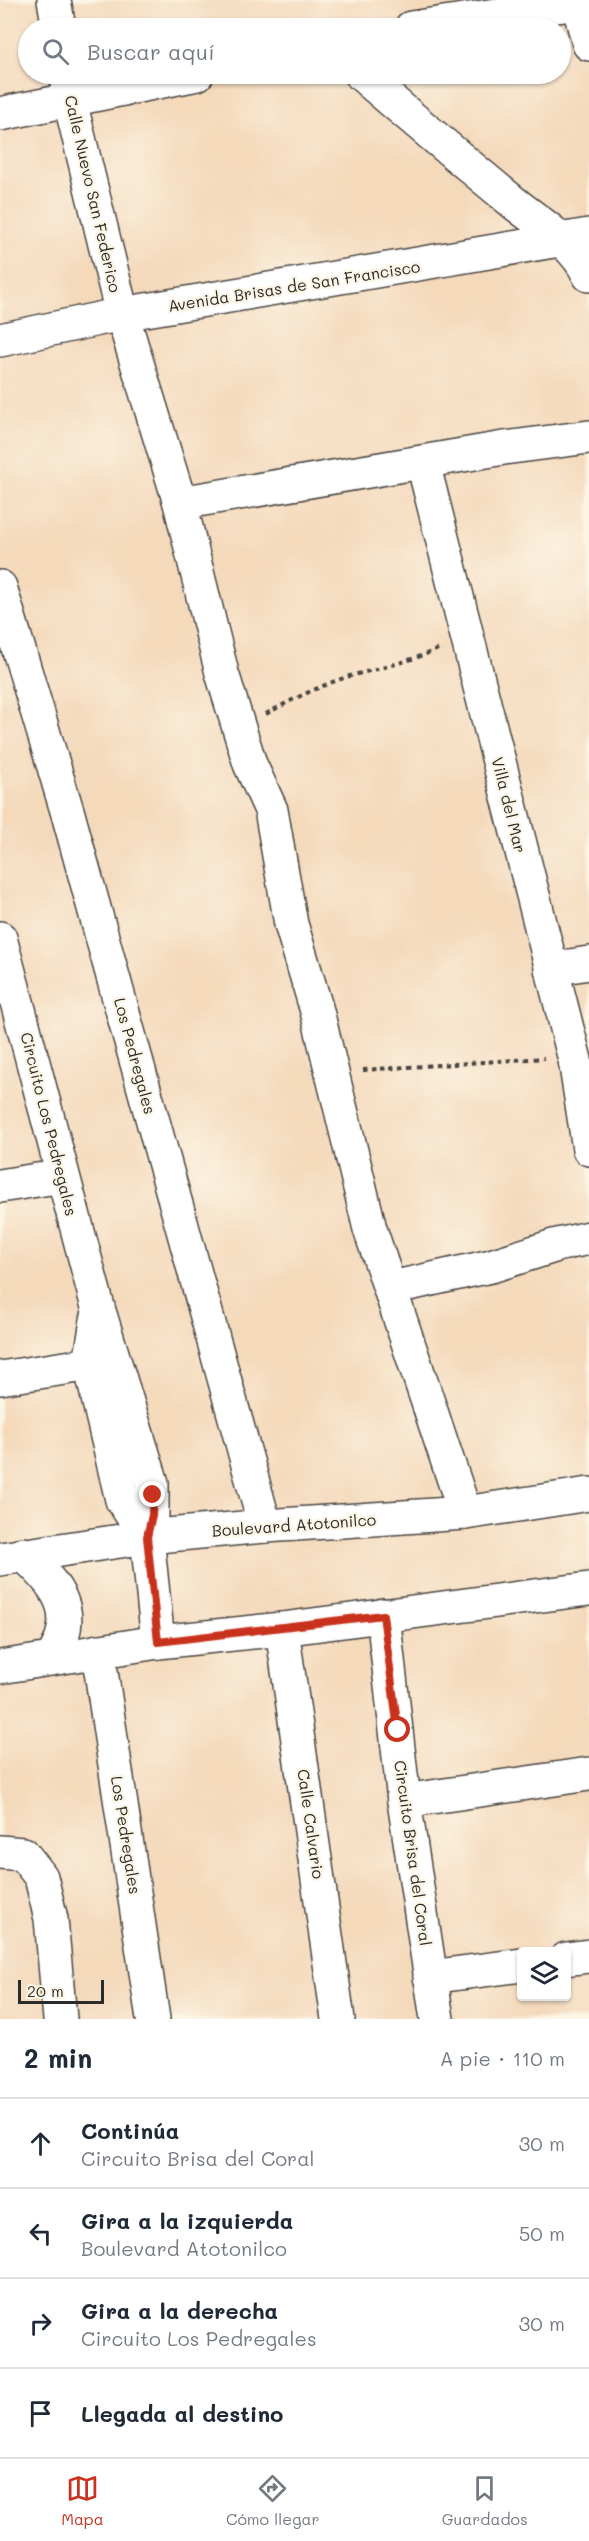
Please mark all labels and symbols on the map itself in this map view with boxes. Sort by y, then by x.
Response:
street label: Calle Nuevo San Federico [61,93,126,295]
street label: Avenida Brisas de San Francisco [166,255,422,316]
street label: Villa del Mar [487,755,532,855]
street label: Los Pedregales [110,995,161,1116]
street label: Circuito Los Pedregales [16,1030,82,1218]
route end [139,1481,165,1507]
street label: Boulevard Atotonilco [211,1508,377,1541]
route start [384,1716,410,1742]
street label: Circuito Brisa del Coral [390,1759,437,1947]
street label: Calle Calvario [293,1768,330,1880]
street label: Los Pedregales [107,1774,146,1896]
scale bar [18,1977,104,2004]

